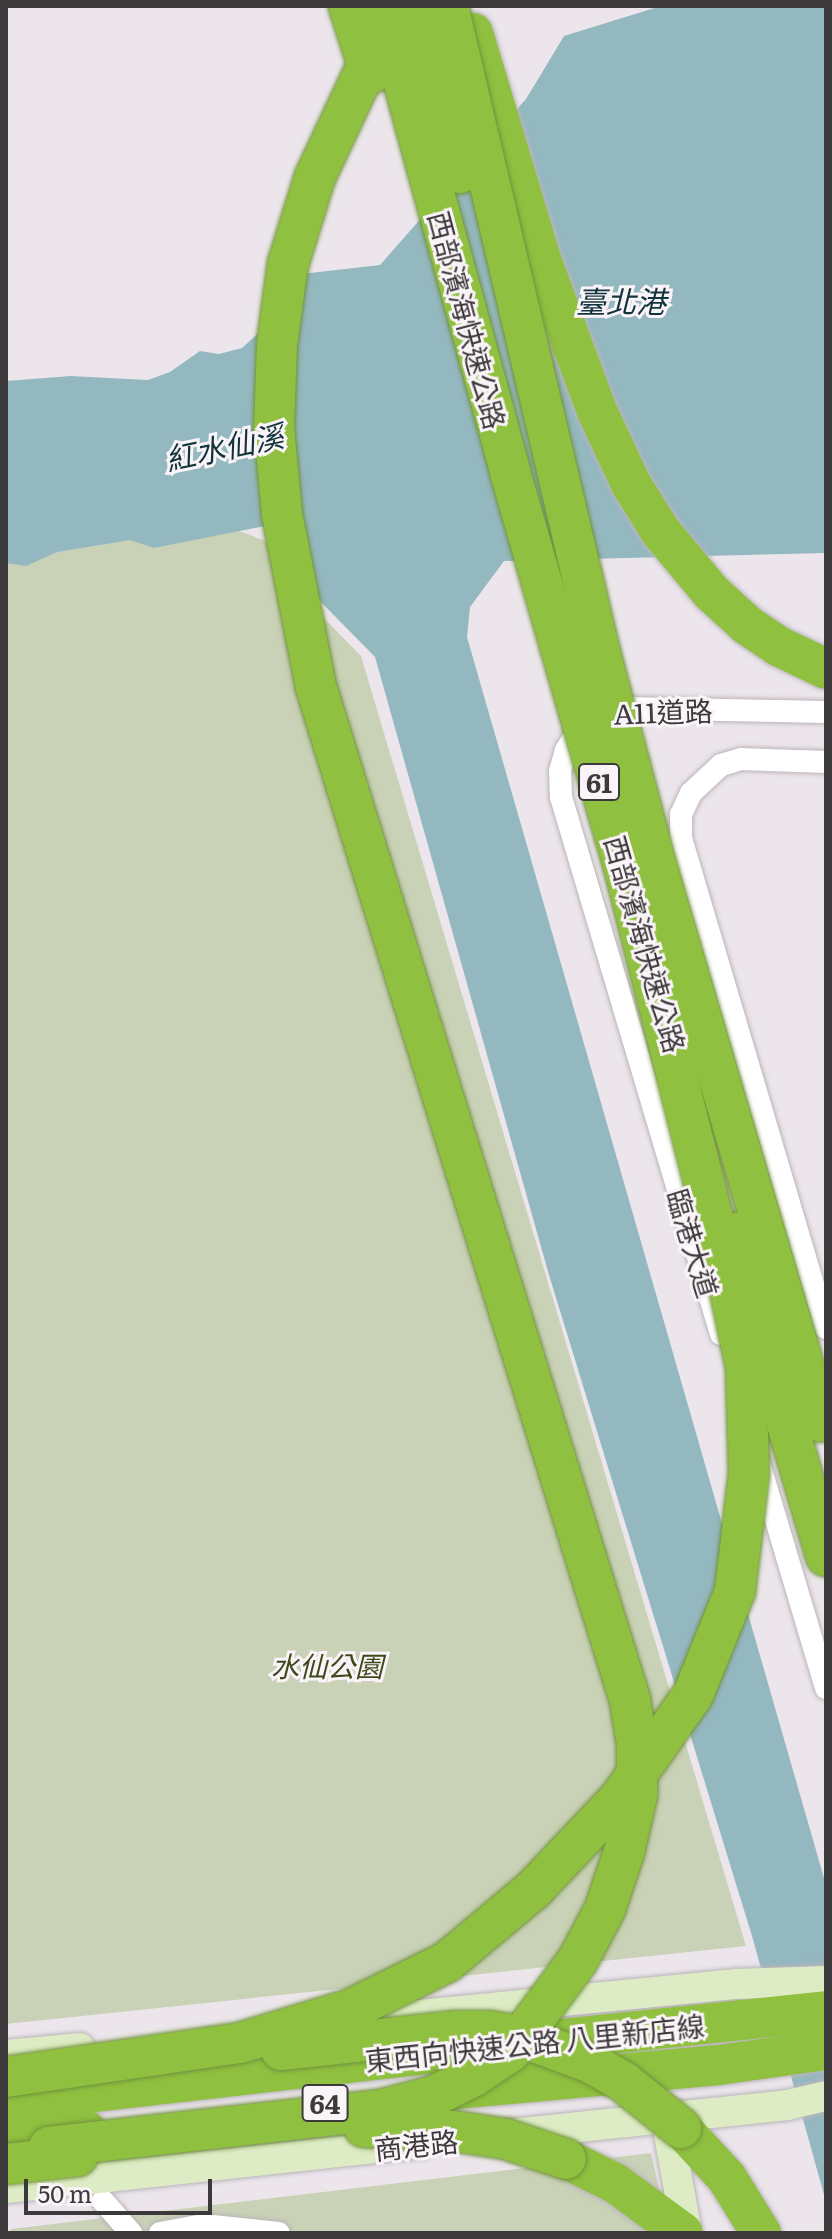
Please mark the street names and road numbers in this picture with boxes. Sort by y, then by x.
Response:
street label: 西部濱海快速公路 [423,207,513,433]
street label: A11道路 [613,692,713,730]
road number: 61 [577,760,621,804]
street label: 西部濱海快速公路 [599,832,693,1056]
street label: 臨港大道 [662,1185,726,1301]
street label: 東西向快速公路 八里新店線 [363,2007,707,2077]
road number: 64 [301,2081,349,2125]
street label: 商港路 [372,2123,460,2165]

